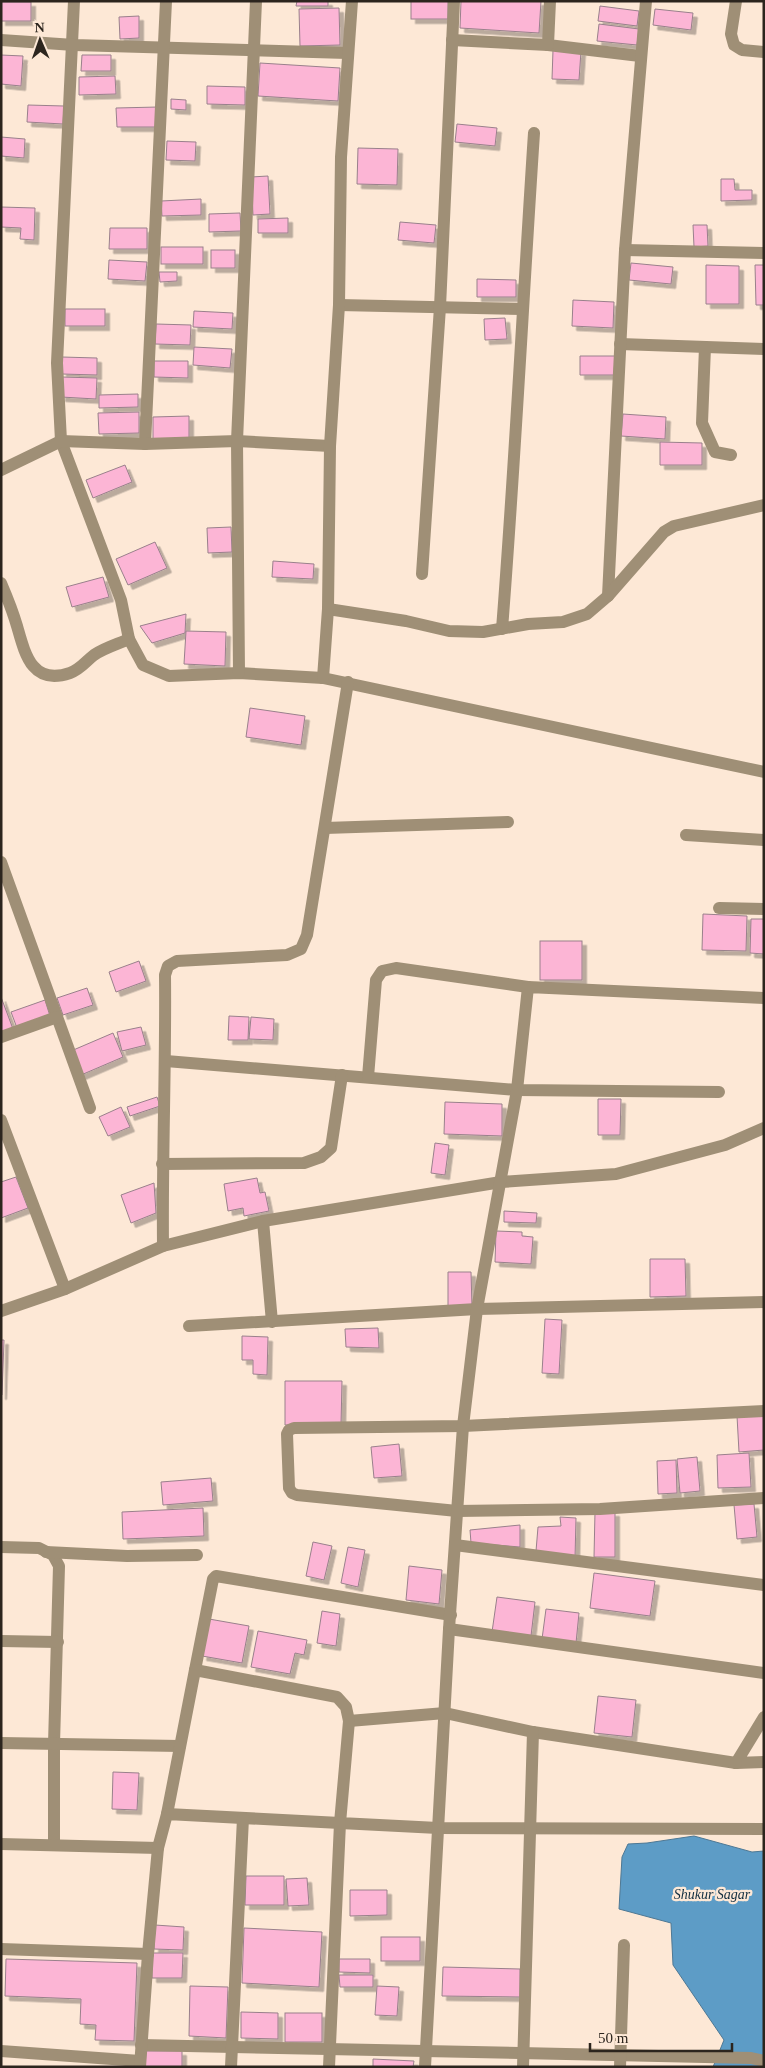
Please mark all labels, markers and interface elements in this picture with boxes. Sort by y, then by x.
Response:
north arrow [15,15,65,65]
text: N [34,20,45,35]
water label: Shukur Sagar [674,1887,751,1902]
scale bar [590,2020,732,2052]
text: 50 m [598,2030,629,2046]

